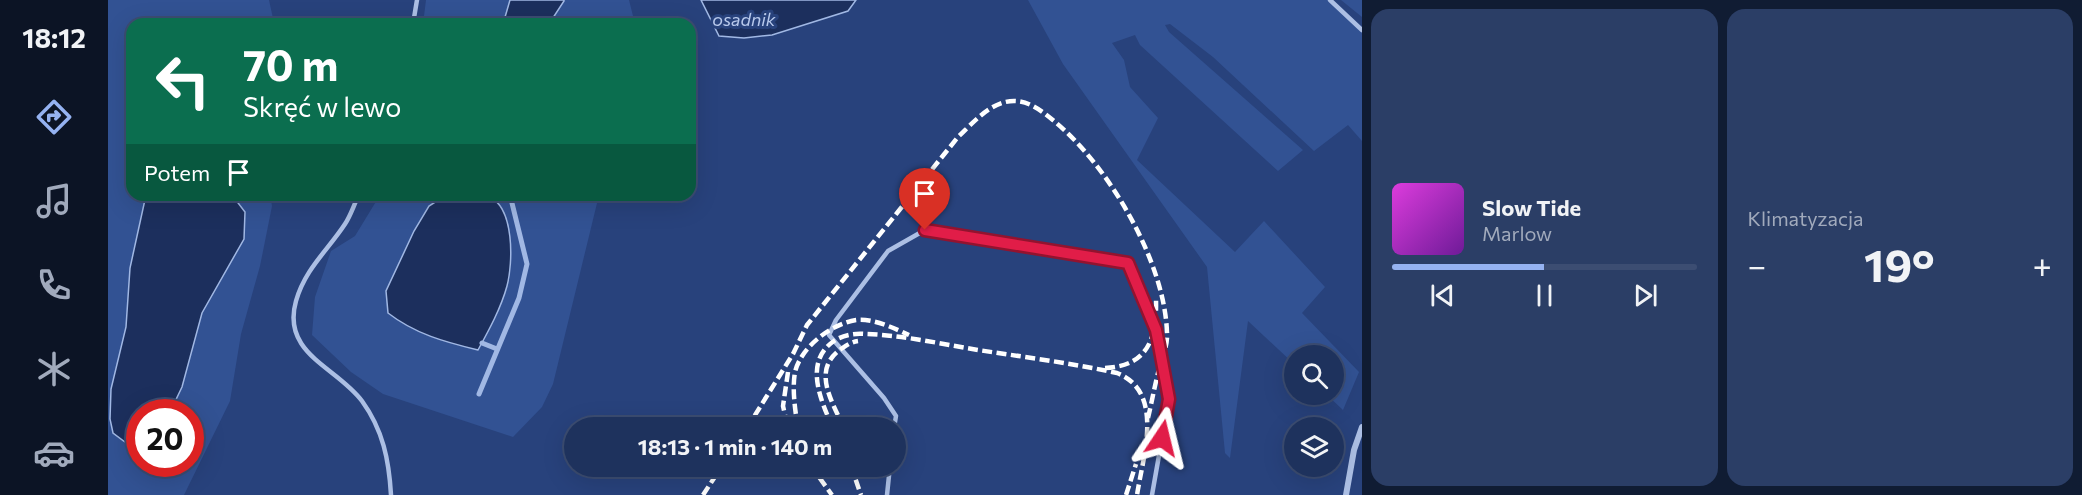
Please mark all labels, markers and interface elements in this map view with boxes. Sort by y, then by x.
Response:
water label: osadnik [712,8,777,30]
text: 18:12 [22,21,86,54]
text: 70 m [243,38,338,90]
icon: left [144,42,222,120]
text: Skręć w lewo [243,90,401,123]
icon: directions [33,96,75,138]
icon: arrive [222,156,255,189]
text: Potem [144,159,210,186]
pin [899,168,950,230]
icon: arrive [908,177,941,210]
icon: music [33,180,75,222]
text: Slow Tide [1482,194,1581,221]
text: Klimatyzacja [1748,206,1863,230]
text: Marlow [1482,221,1552,245]
text: 19° [1864,236,1935,291]
text: − [1748,244,1766,285]
text: + [2033,244,2052,285]
icon: phone [33,264,75,306]
icon: previous [1426,279,1459,312]
icon: pause [1528,279,1561,312]
icon: next [1629,279,1662,312]
map controls [1284,345,1344,477]
button: search [1284,345,1344,405]
icon: climate [33,348,75,390]
speed limit sign: 20 [126,399,204,477]
position arrow [1130,406,1194,470]
button: layers [1284,417,1344,477]
icon: car [33,432,75,474]
text: 18:13 · 1 min · 140 m [638,433,832,460]

